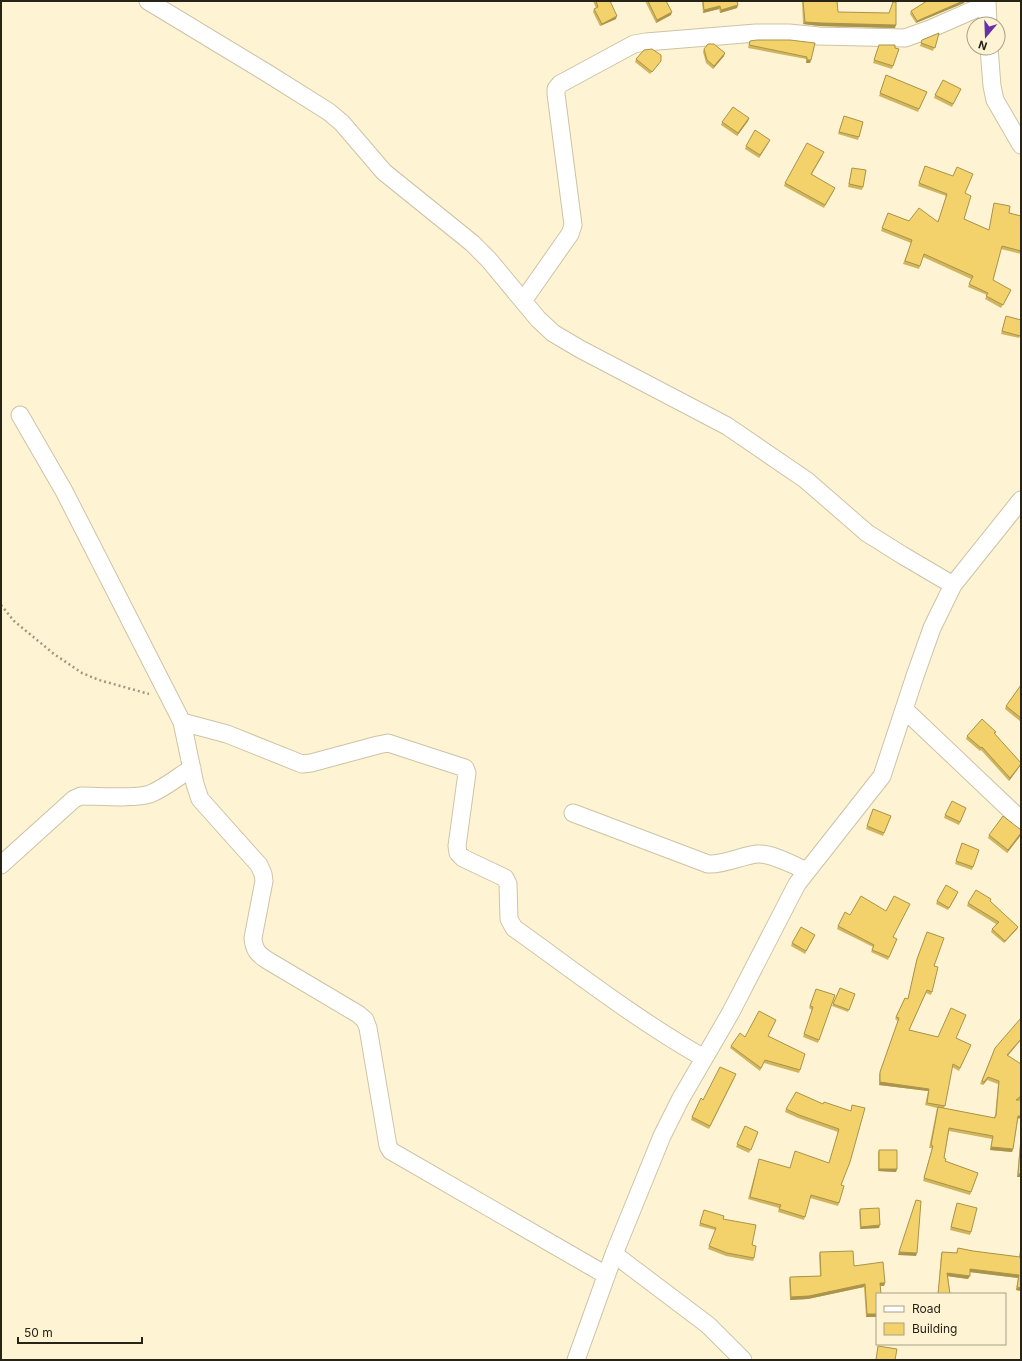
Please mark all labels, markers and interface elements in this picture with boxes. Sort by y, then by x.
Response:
north arrow [966,16,1006,56]
text: N [976,37,989,53]
legend [876,1293,1006,1345]
text: Road [912,1301,941,1316]
scale bar [18,1319,142,1345]
text: Building [912,1321,957,1336]
text: 50 m [24,1325,53,1340]

